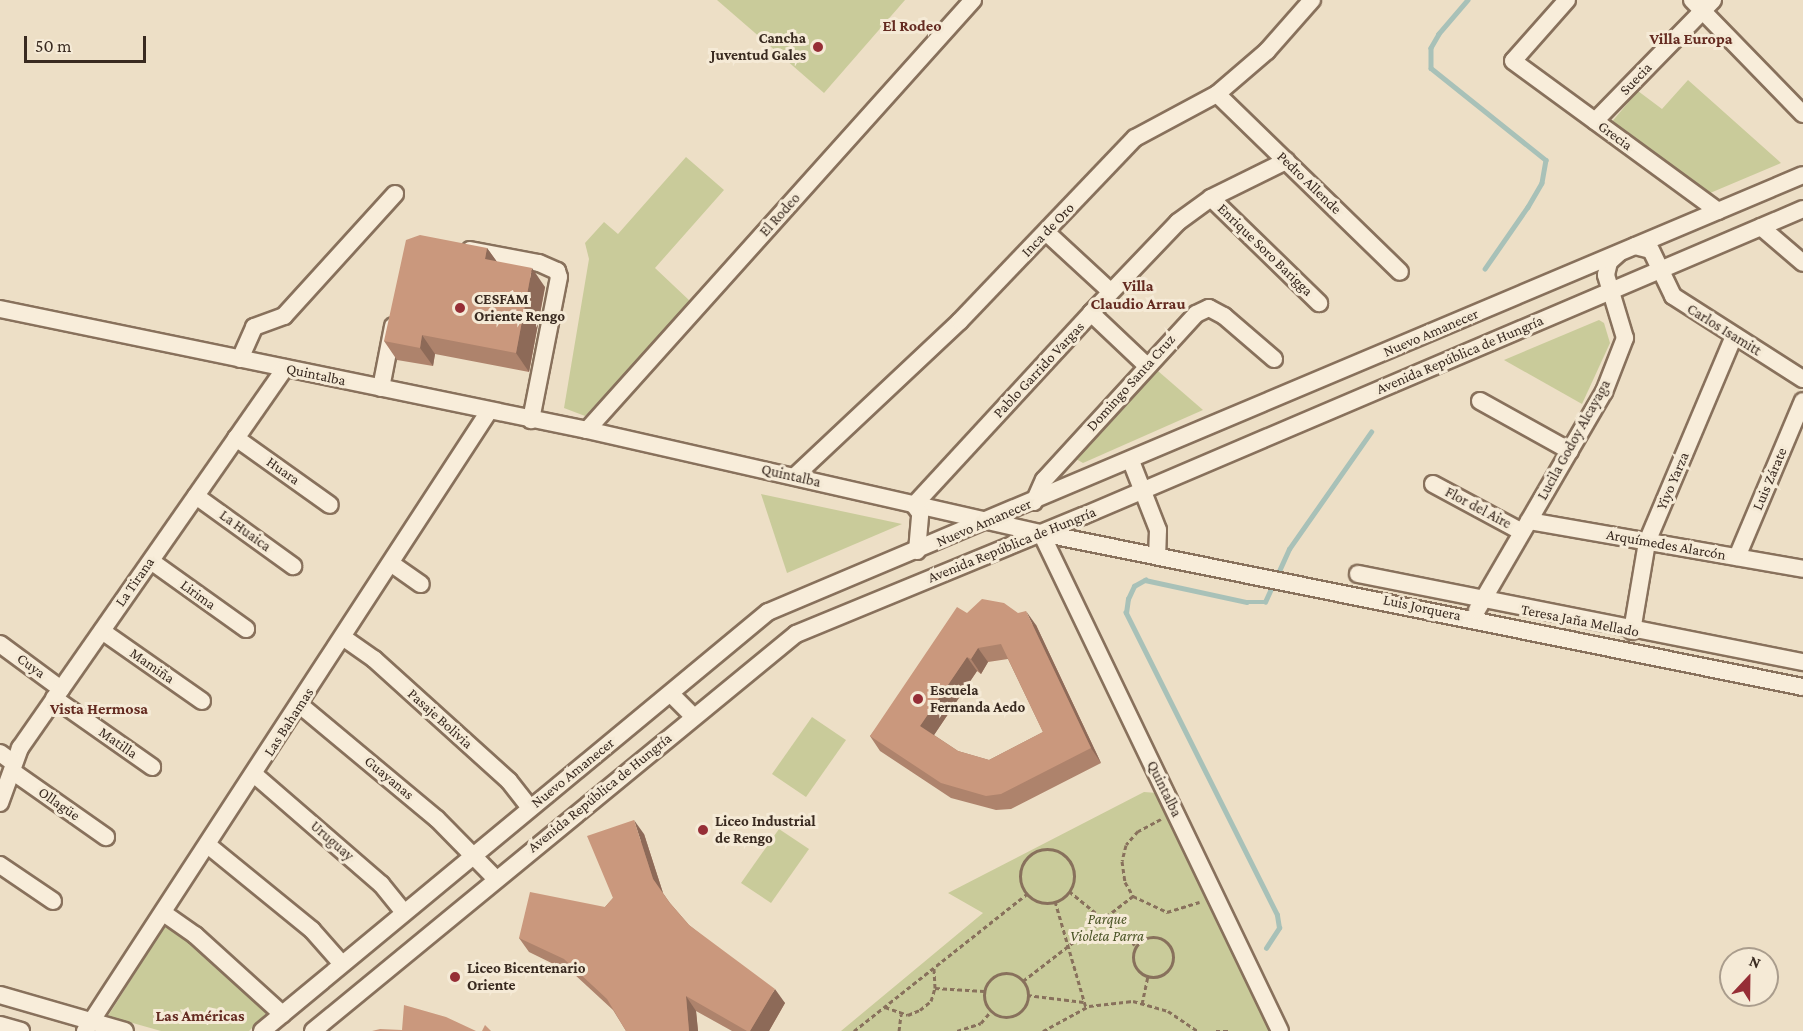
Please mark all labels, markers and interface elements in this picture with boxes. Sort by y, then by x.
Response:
district label: El Rodeo [882,16,942,36]
scale bar [27,24,148,62]
place label: Cancha Juventud Gales [710,29,806,64]
district label: Villa Europa [1650,29,1732,49]
text: 50 m [35,36,72,56]
marker: Cancha Juventud Gales [811,40,825,54]
street label: Suecia [1616,59,1656,99]
street label: Grecia [1594,117,1636,155]
street label: Pedro Allende [1273,148,1345,218]
street label: El Rodeo [756,190,804,240]
street label: Inca de Oro [1018,199,1078,261]
street label: Enrique Soro Barigga [1213,200,1317,300]
district label: Villa Claudio Arrau [1091,276,1185,314]
place label: CESFAM Oriente Rengo [474,290,565,325]
marker: CESFAM Oriente Rengo [451,299,469,317]
street label: Carlos Isamitt [1683,300,1765,360]
street label: Nuevo Amanecer [1381,305,1481,361]
street label: Avenida República de Hungría [1374,312,1546,398]
street label: Pablo Garrido Vargas [990,318,1088,422]
street label: Domingo Santa Cruz [1083,331,1179,435]
street label: Quintalba [285,360,347,390]
street label: Lucila Godoy Alcayaga [1534,377,1614,503]
street label: Luis Zárate [1749,445,1791,513]
street label: Yiyo Yarza [1653,449,1693,513]
street label: Huara [263,453,303,489]
street label: Quintalba [760,460,822,492]
street label: Flor del Aire [1442,483,1514,533]
street label: Nuevo Amanecer [934,495,1034,551]
street label: Avenida República de Hungría [925,503,1099,587]
street label: La Huaica [216,506,274,556]
street label: Arquímedes Alarcón [1605,526,1727,564]
street label: La Tirana [111,554,159,610]
street label: Lirima [177,576,219,614]
street label: Luis Jorquera [1381,591,1463,625]
street label: Teresa Jaña Mellado [1519,601,1641,641]
street label: Mamiña [126,644,178,688]
street label: Cuya [13,650,49,682]
place label: Escuela Fernanda Aedo [930,681,1025,716]
street label: Las Bahamas [260,684,318,760]
street label: Pasaje Bolivia [404,685,476,753]
marker: Escuela Fernanda Aedo [911,692,925,706]
district label: Vista Hermosa [50,699,148,719]
street label: Matilla [95,723,141,763]
street label: Avenida República de Hungría [524,729,676,857]
street label: Nuevo Amanecer [528,734,618,812]
street label: Guayanas [361,752,417,804]
street label: Quintalba [1143,758,1185,820]
street label: Ollagüe [35,783,83,825]
place label: Liceo Industrial de Rengo [715,812,816,847]
street label: Uruguay [306,817,358,865]
marker: Liceo Industrial de Rengo [696,823,710,837]
park label: Parque Violeta Parra [1070,910,1144,945]
north arrow [1719,947,1779,1007]
text: N [1747,952,1763,972]
place label: Liceo Bicentenario Oriente [467,959,585,994]
marker: Liceo Bicentenario Oriente [448,970,462,984]
district label: Las Américas [155,1006,245,1026]

